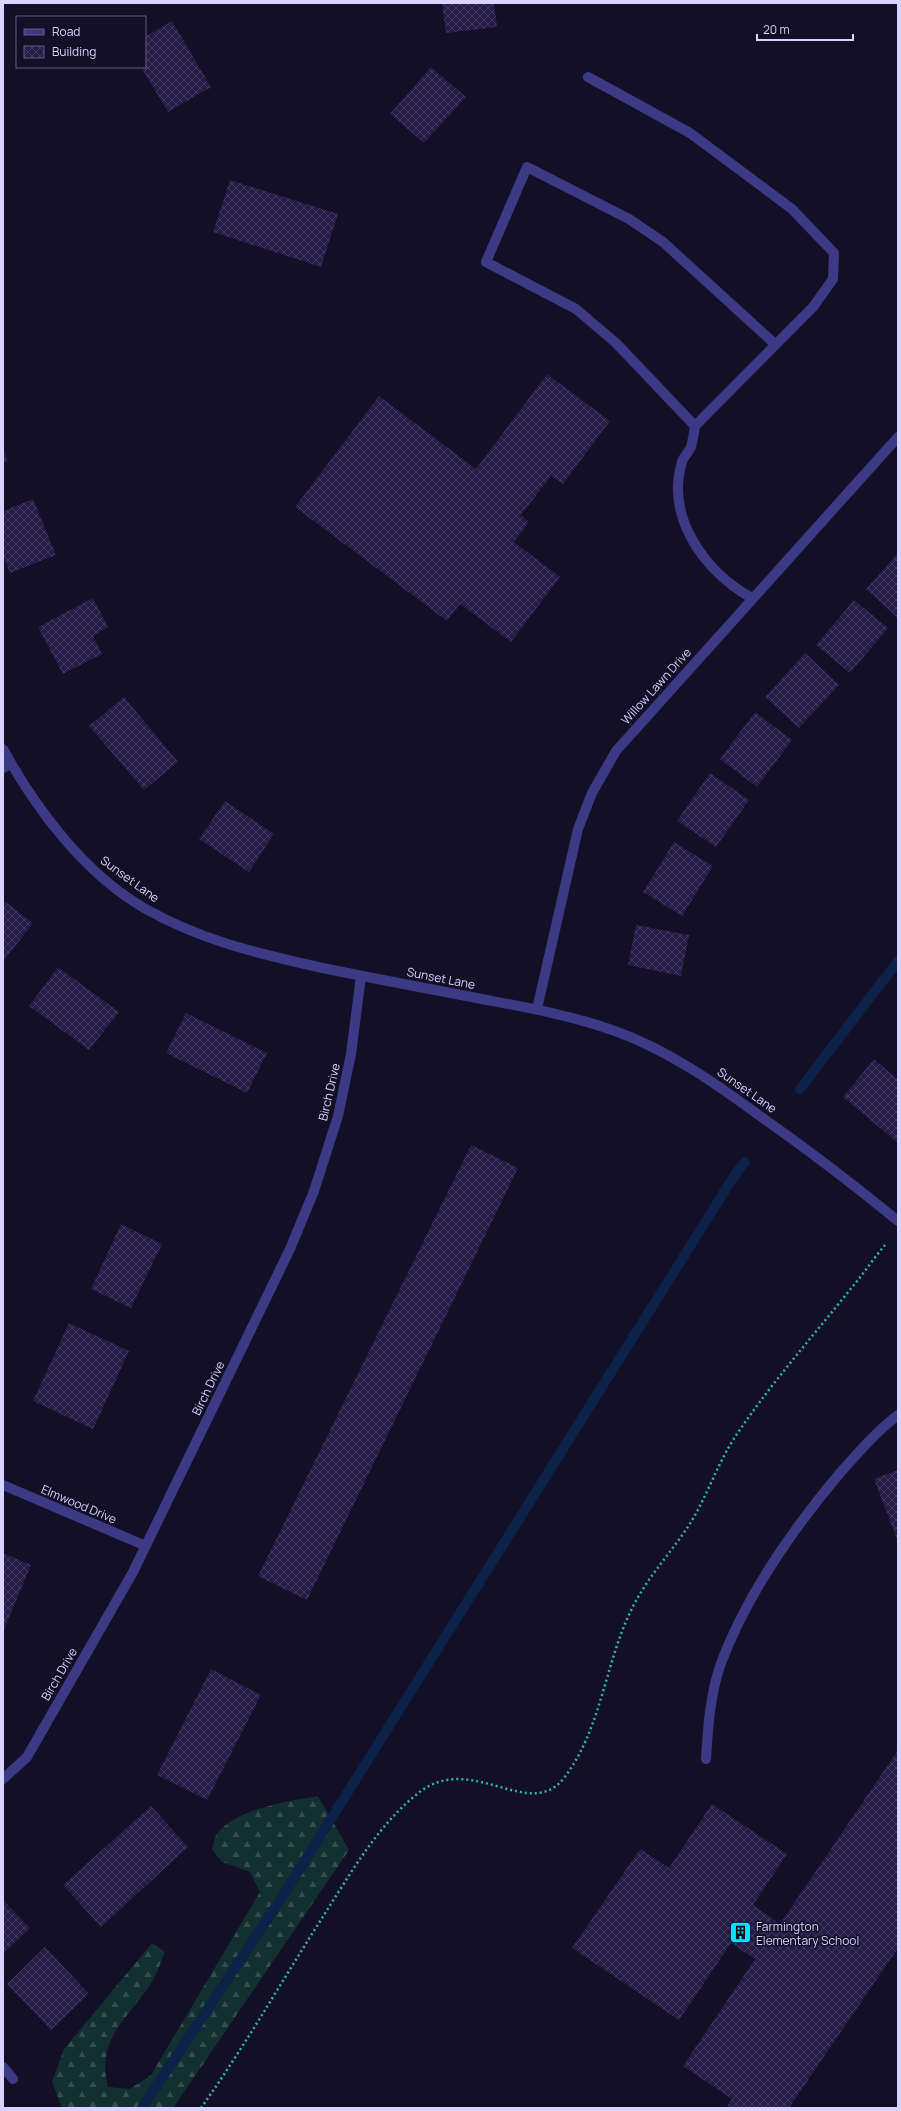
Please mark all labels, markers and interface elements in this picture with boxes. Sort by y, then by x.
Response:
legend [16,16,146,68]
scale bar [757,16,853,42]
text: 20 m [763,21,790,38]
text: Road [52,23,80,40]
text: Building [52,43,96,60]
street label: Willow Lawn Drive [617,644,695,728]
street label: Sunset Lane [97,852,163,906]
street label: Sunset Lane [405,963,477,993]
street label: Birch Drive [314,1062,344,1122]
street label: Sunset Lane [714,1063,780,1117]
street label: Birch Drive [188,1358,228,1418]
street label: Elmwood Drive [39,1480,119,1528]
street label: Birch Drive [37,1644,81,1704]
place label: Farmington Elementary School [756,1918,859,1949]
building icon: Farmington Elementary School [727,1920,753,1946]

